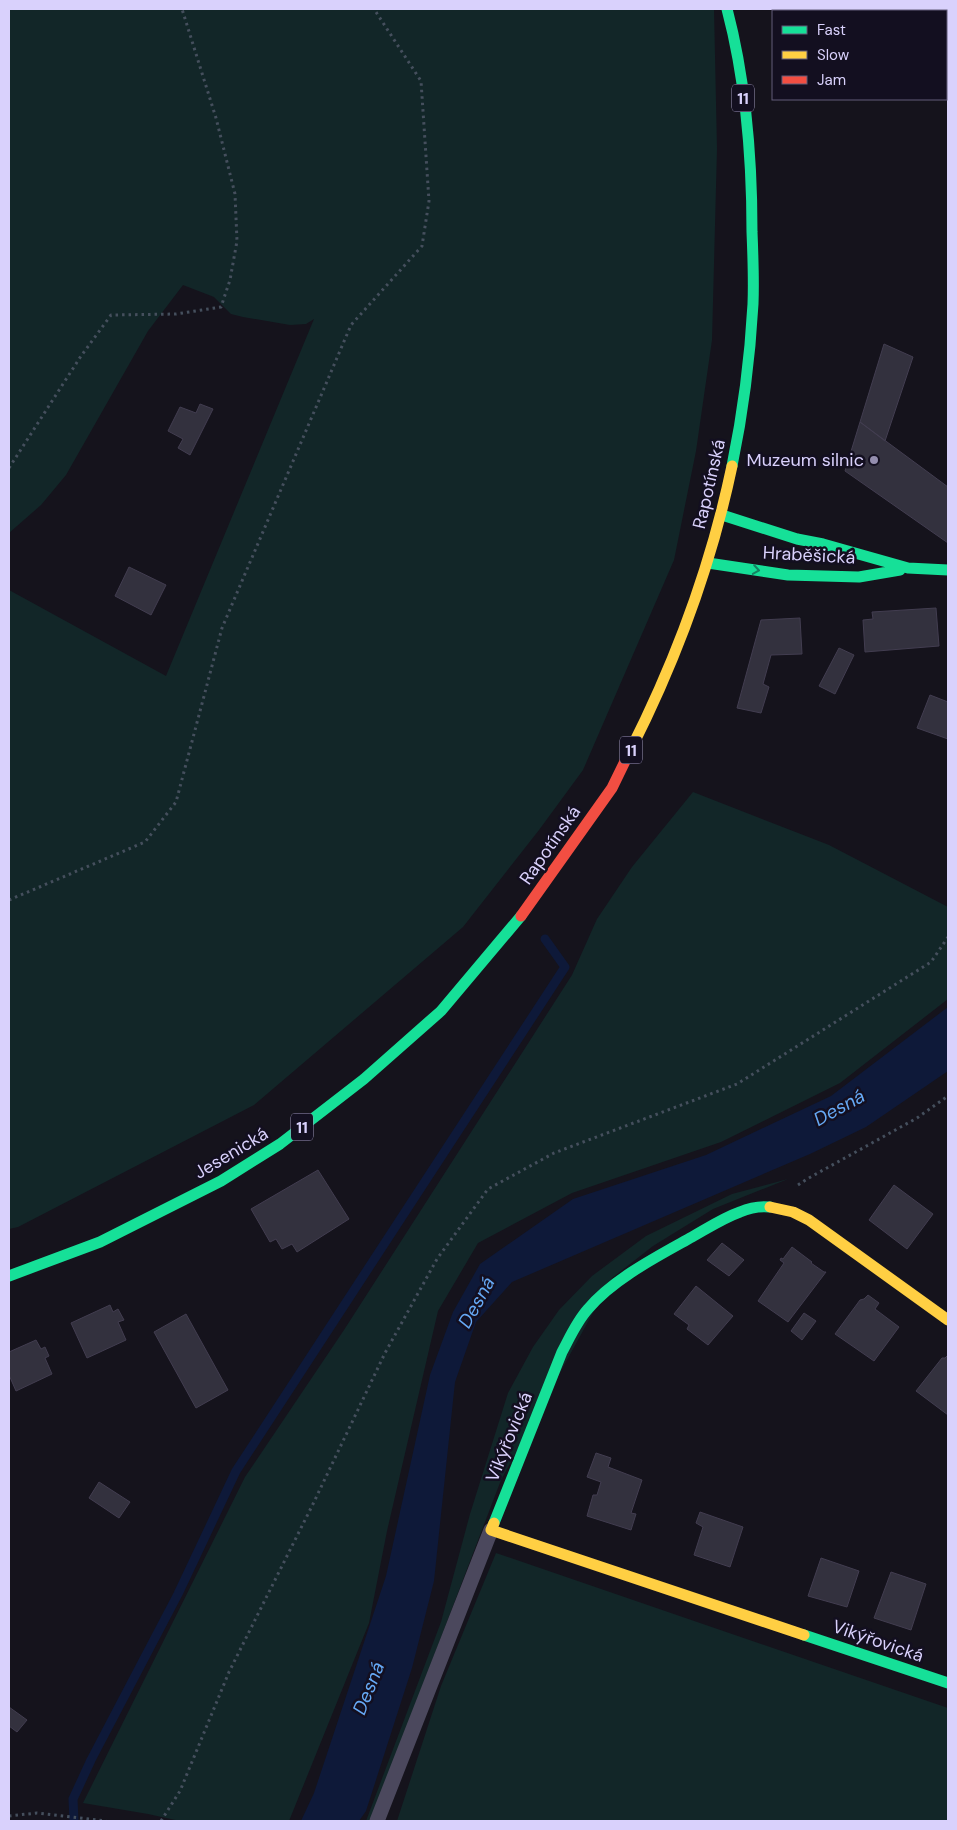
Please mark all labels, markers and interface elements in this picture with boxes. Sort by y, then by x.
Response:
legend [772,10,947,100]
text: Fast [817,20,846,40]
text: Slow [817,45,850,65]
text: Jam [817,70,846,90]
road number: 11 [732,85,754,112]
street label: Rapotínská [687,437,731,531]
place label: Muzeum silnic [747,448,864,472]
marker: Muzeum silnic [868,454,880,466]
street label: Hraběšická [762,541,856,569]
one-way arrow [752,565,760,575]
road number: 11 [620,736,642,764]
street label: Rapotínská [514,801,586,889]
water label: Desná [809,1083,869,1132]
road number: 11 [291,1114,313,1140]
street label: Jesenická [190,1122,272,1184]
water label: Desná [452,1272,501,1332]
street label: Vikýřovická [480,1389,538,1485]
street label: Vikýřovická [829,1614,927,1668]
water label: Desná [347,1658,390,1718]

